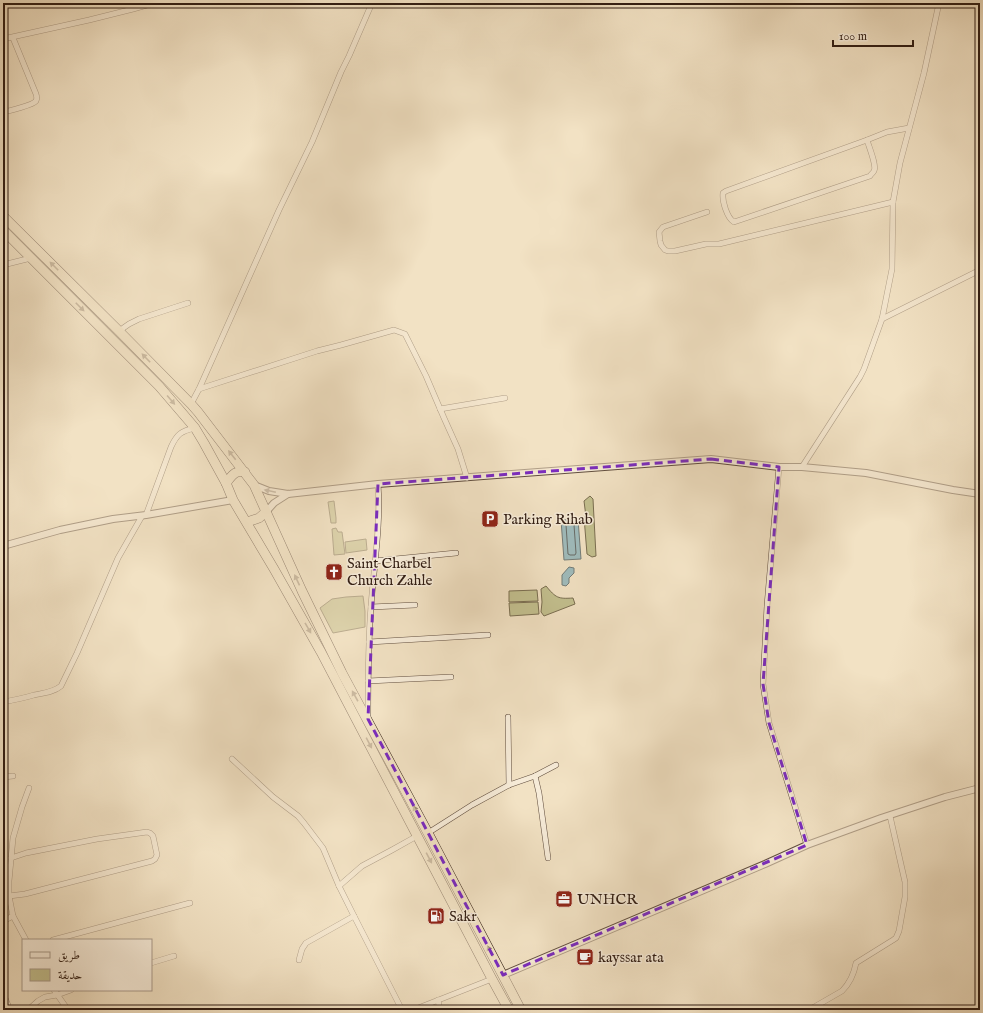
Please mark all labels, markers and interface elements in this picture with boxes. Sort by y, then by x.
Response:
scale bar [833,22,913,48]
text: 100 m [839,29,867,44]
one-way arrow [49,261,59,271]
one-way arrow [75,302,85,312]
one-way arrow [141,353,151,363]
one-way arrow [167,395,176,405]
one-way arrow [227,450,236,461]
one-way arrow [264,487,277,493]
parking icon: Parking Rihab [480,509,500,529]
place label: Parking Rihab [503,510,593,529]
place label: Saint Charbel Church Zahle [347,554,433,590]
church icon: Saint Charbel Church Zahle [324,562,344,582]
one-way arrow [294,574,300,586]
one-way arrow [304,622,311,634]
one-way arrow [352,690,358,702]
one-way arrow [366,737,372,749]
one-way arrow [413,805,420,817]
one-way arrow [426,852,432,864]
office icon: UNHCR [554,889,574,909]
place label: UNHCR [577,890,638,909]
fuel station icon: Sakr [426,906,446,926]
place label: Sakr [449,907,477,926]
legend [22,939,152,991]
one-way arrow [486,945,493,957]
cafe icon: kayssar ata [575,947,595,967]
text: طريق [58,948,80,963]
place label: kayssar ata [598,948,664,967]
text: حديقة [58,968,82,983]

